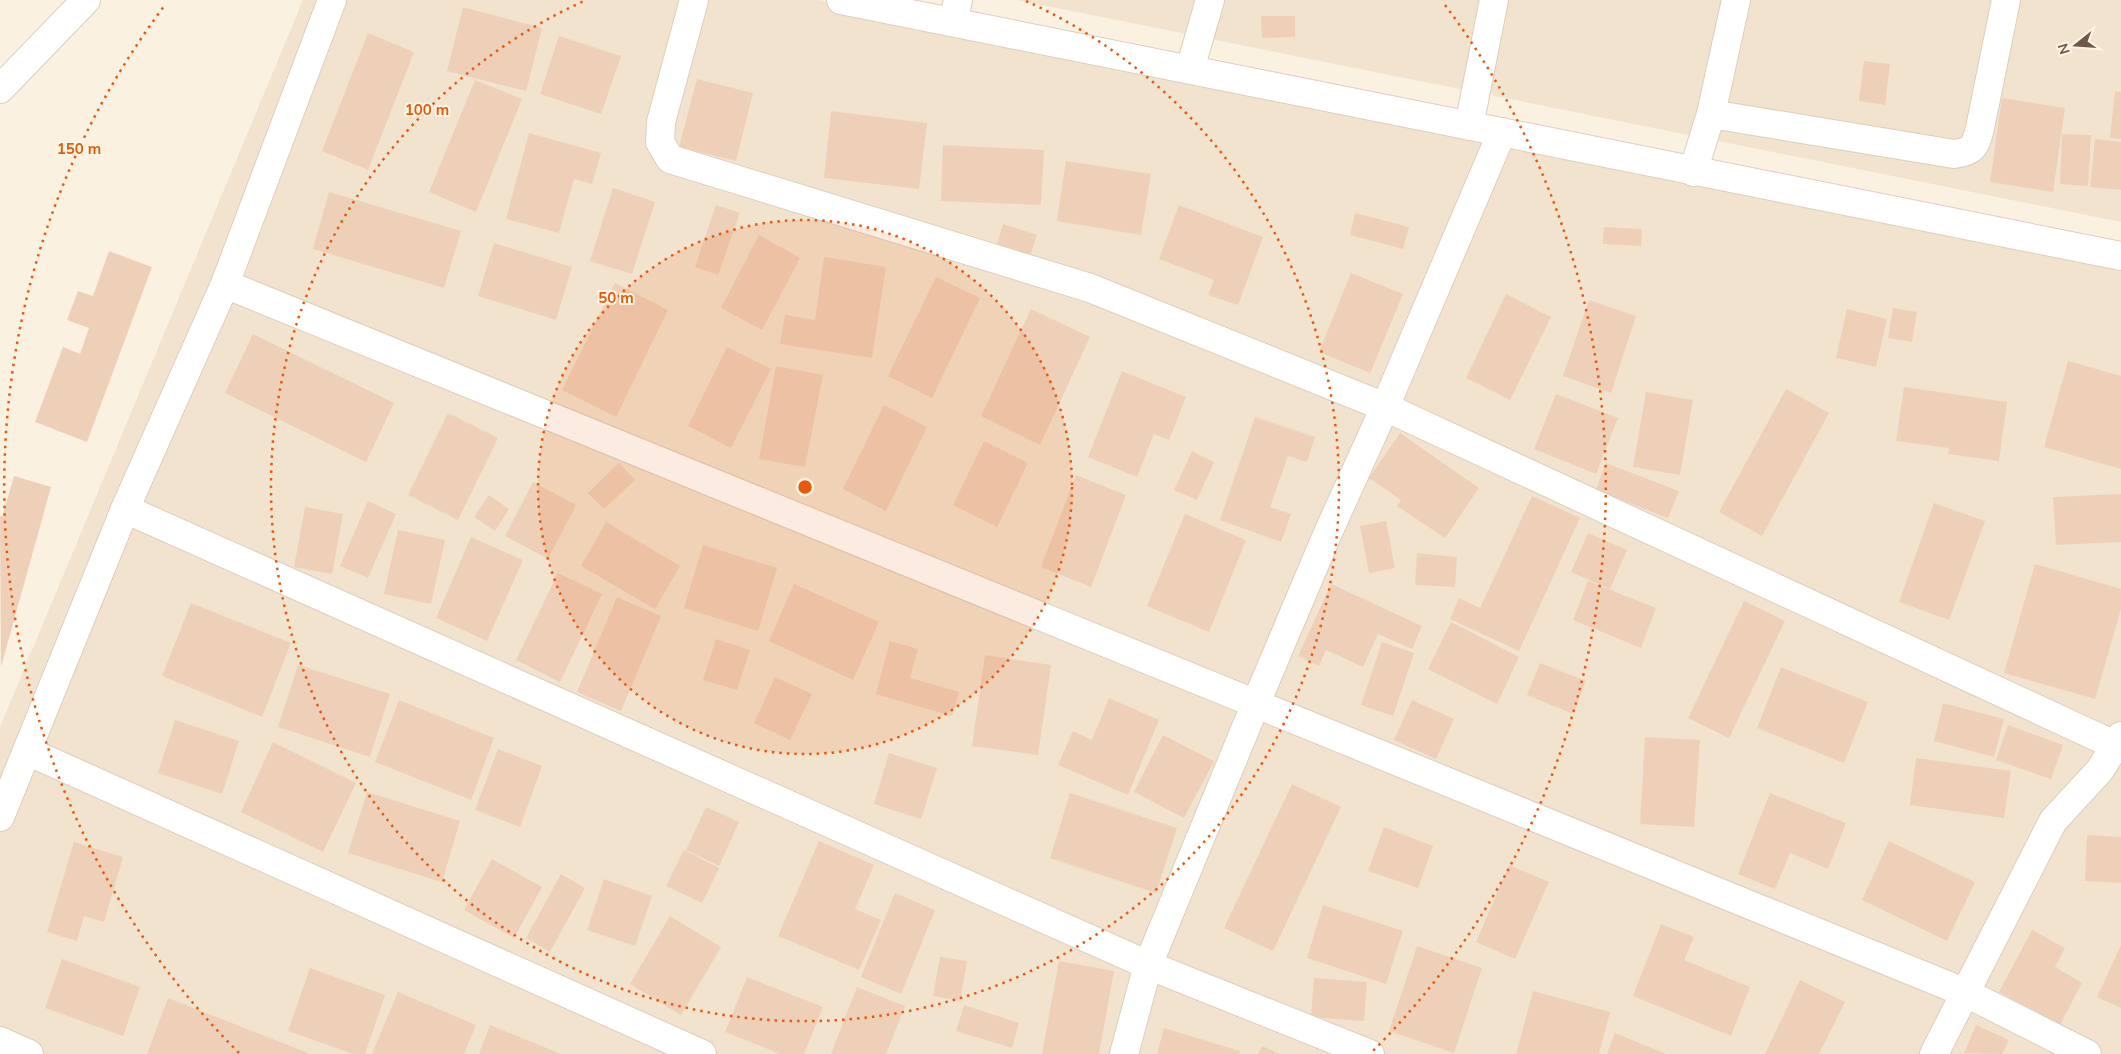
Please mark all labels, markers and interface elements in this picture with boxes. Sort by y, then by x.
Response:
north arrow [2051,20,2101,70]
text: N [2053,41,2074,56]
text: 100 m [405,100,449,119]
text: 150 m [57,139,101,158]
text: 50 m [598,288,634,307]
centre of rings [796,478,814,496]

